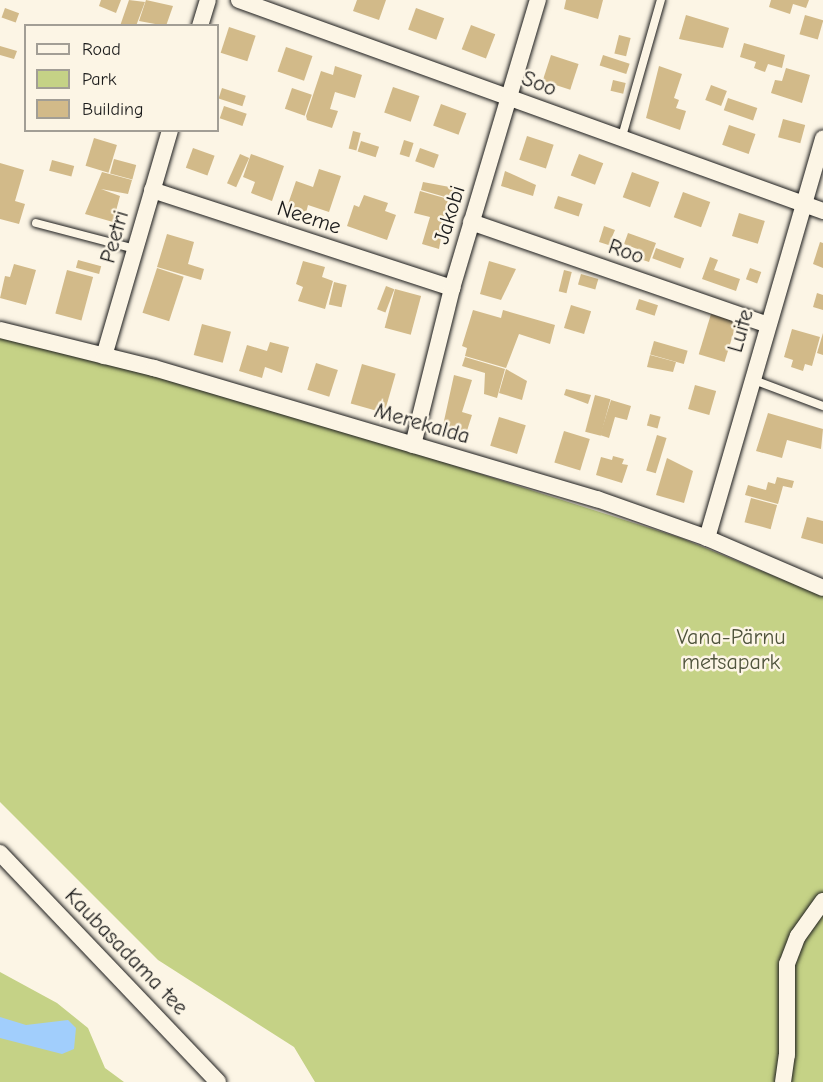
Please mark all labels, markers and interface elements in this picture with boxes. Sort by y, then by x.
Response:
legend [24,24,219,132]
text: Road [82,39,121,60]
street label: Soo [518,65,560,103]
text: Park [82,69,116,90]
text: Building [82,99,144,120]
street label: Jakobi [429,182,471,248]
street label: Neeme [274,195,344,241]
street label: Peetri [95,208,135,266]
street label: Roo [605,234,647,270]
street label: Luite [722,306,760,356]
street label: Merekalda [371,398,473,450]
park label: Vana-Pärnu metsapark [676,624,786,676]
street label: Kaubasadama tee [59,883,193,1021]

